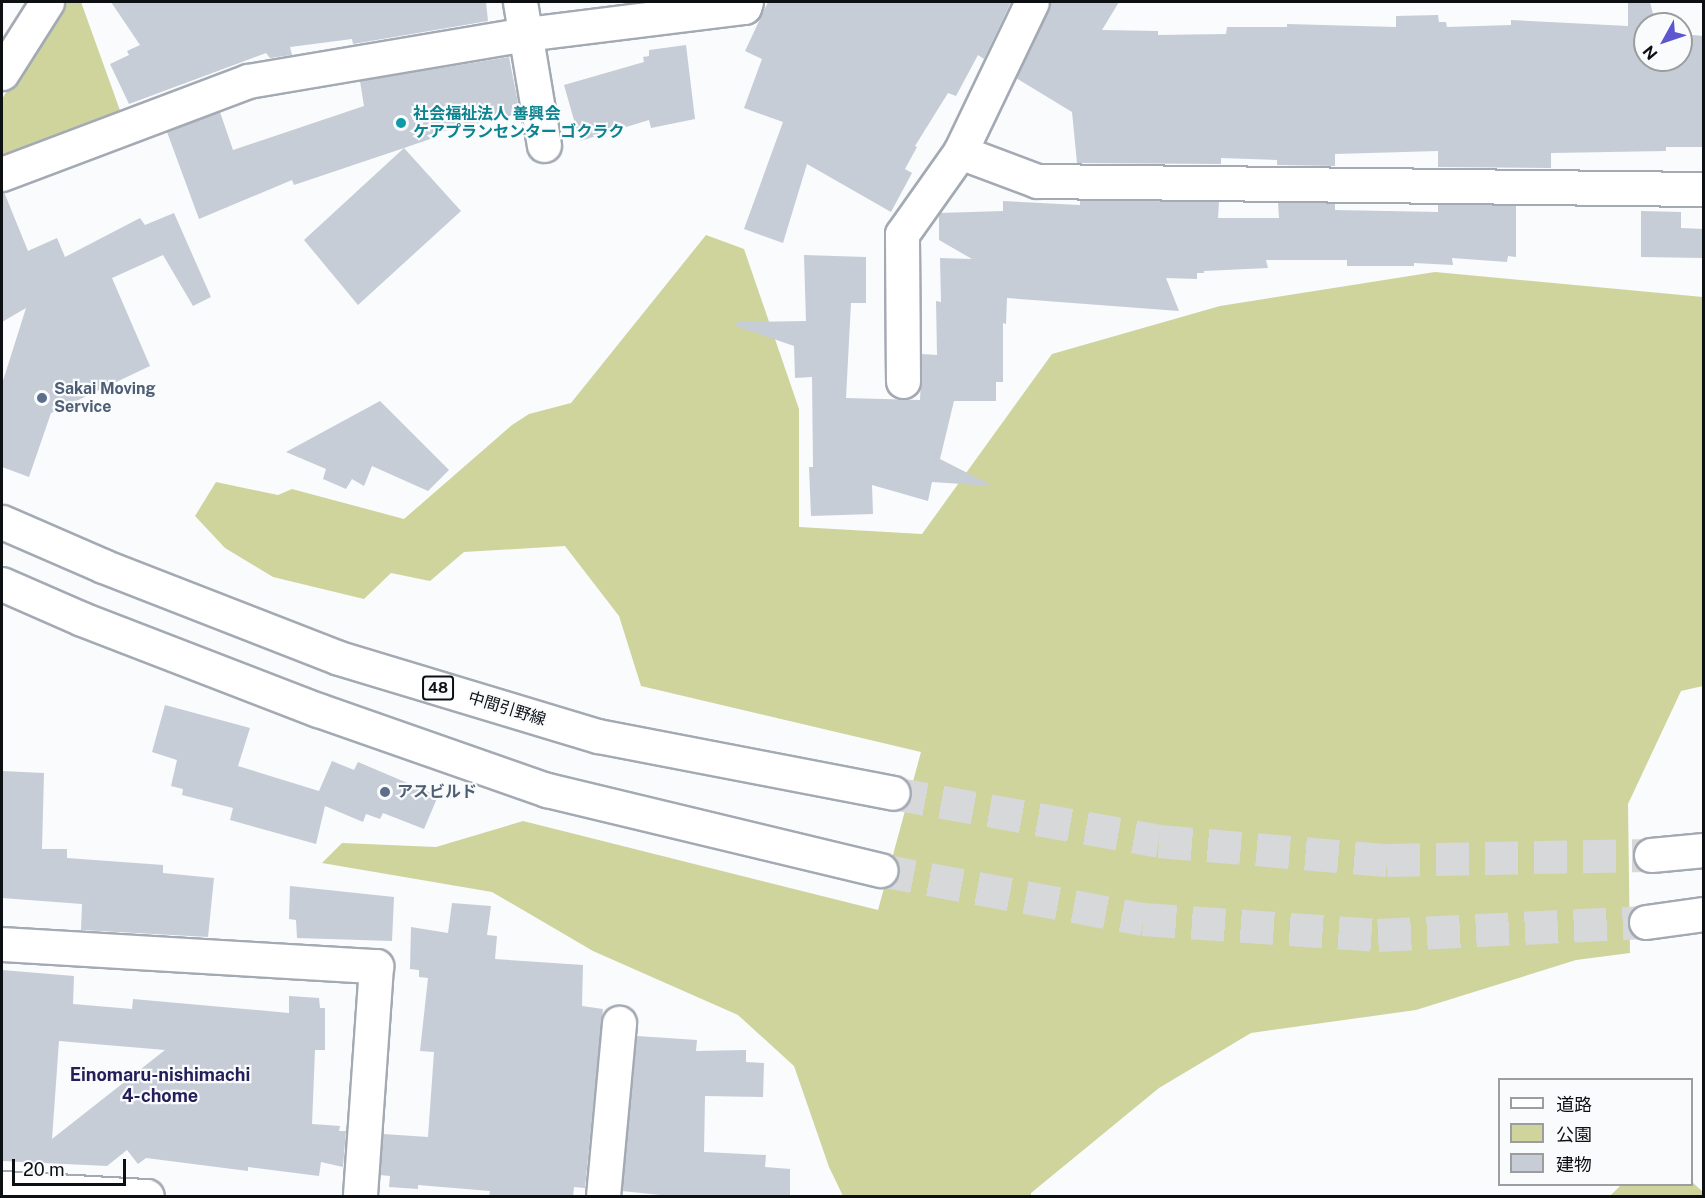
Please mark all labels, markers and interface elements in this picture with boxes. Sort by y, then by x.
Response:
north arrow [1633,12,1693,72]
text: N [1639,42,1662,64]
place label: 社会福祉法人 善興会 ケアプランセンター ゴクラク [413,104,625,142]
marker: 社会福祉法人 善興会 ケアプランセンター ゴクラク [394,116,408,130]
place label: Sakai Moving Service [54,379,156,417]
marker: Sakai Moving Service [35,391,49,405]
road number: 48 [422,676,454,700]
street label: 中間引野線 [466,688,548,730]
place label: アスビルド [397,782,477,802]
marker: アスビルド [378,785,392,799]
district label: Einomaru-nishimachi 4-chome [70,1065,250,1108]
legend [1498,1078,1693,1186]
text: 道路 [1556,1094,1592,1115]
text: 公園 [1556,1124,1592,1145]
scale bar [15,1147,129,1185]
text: 建物 [1556,1154,1592,1175]
text: 20 m [23,1159,65,1180]

